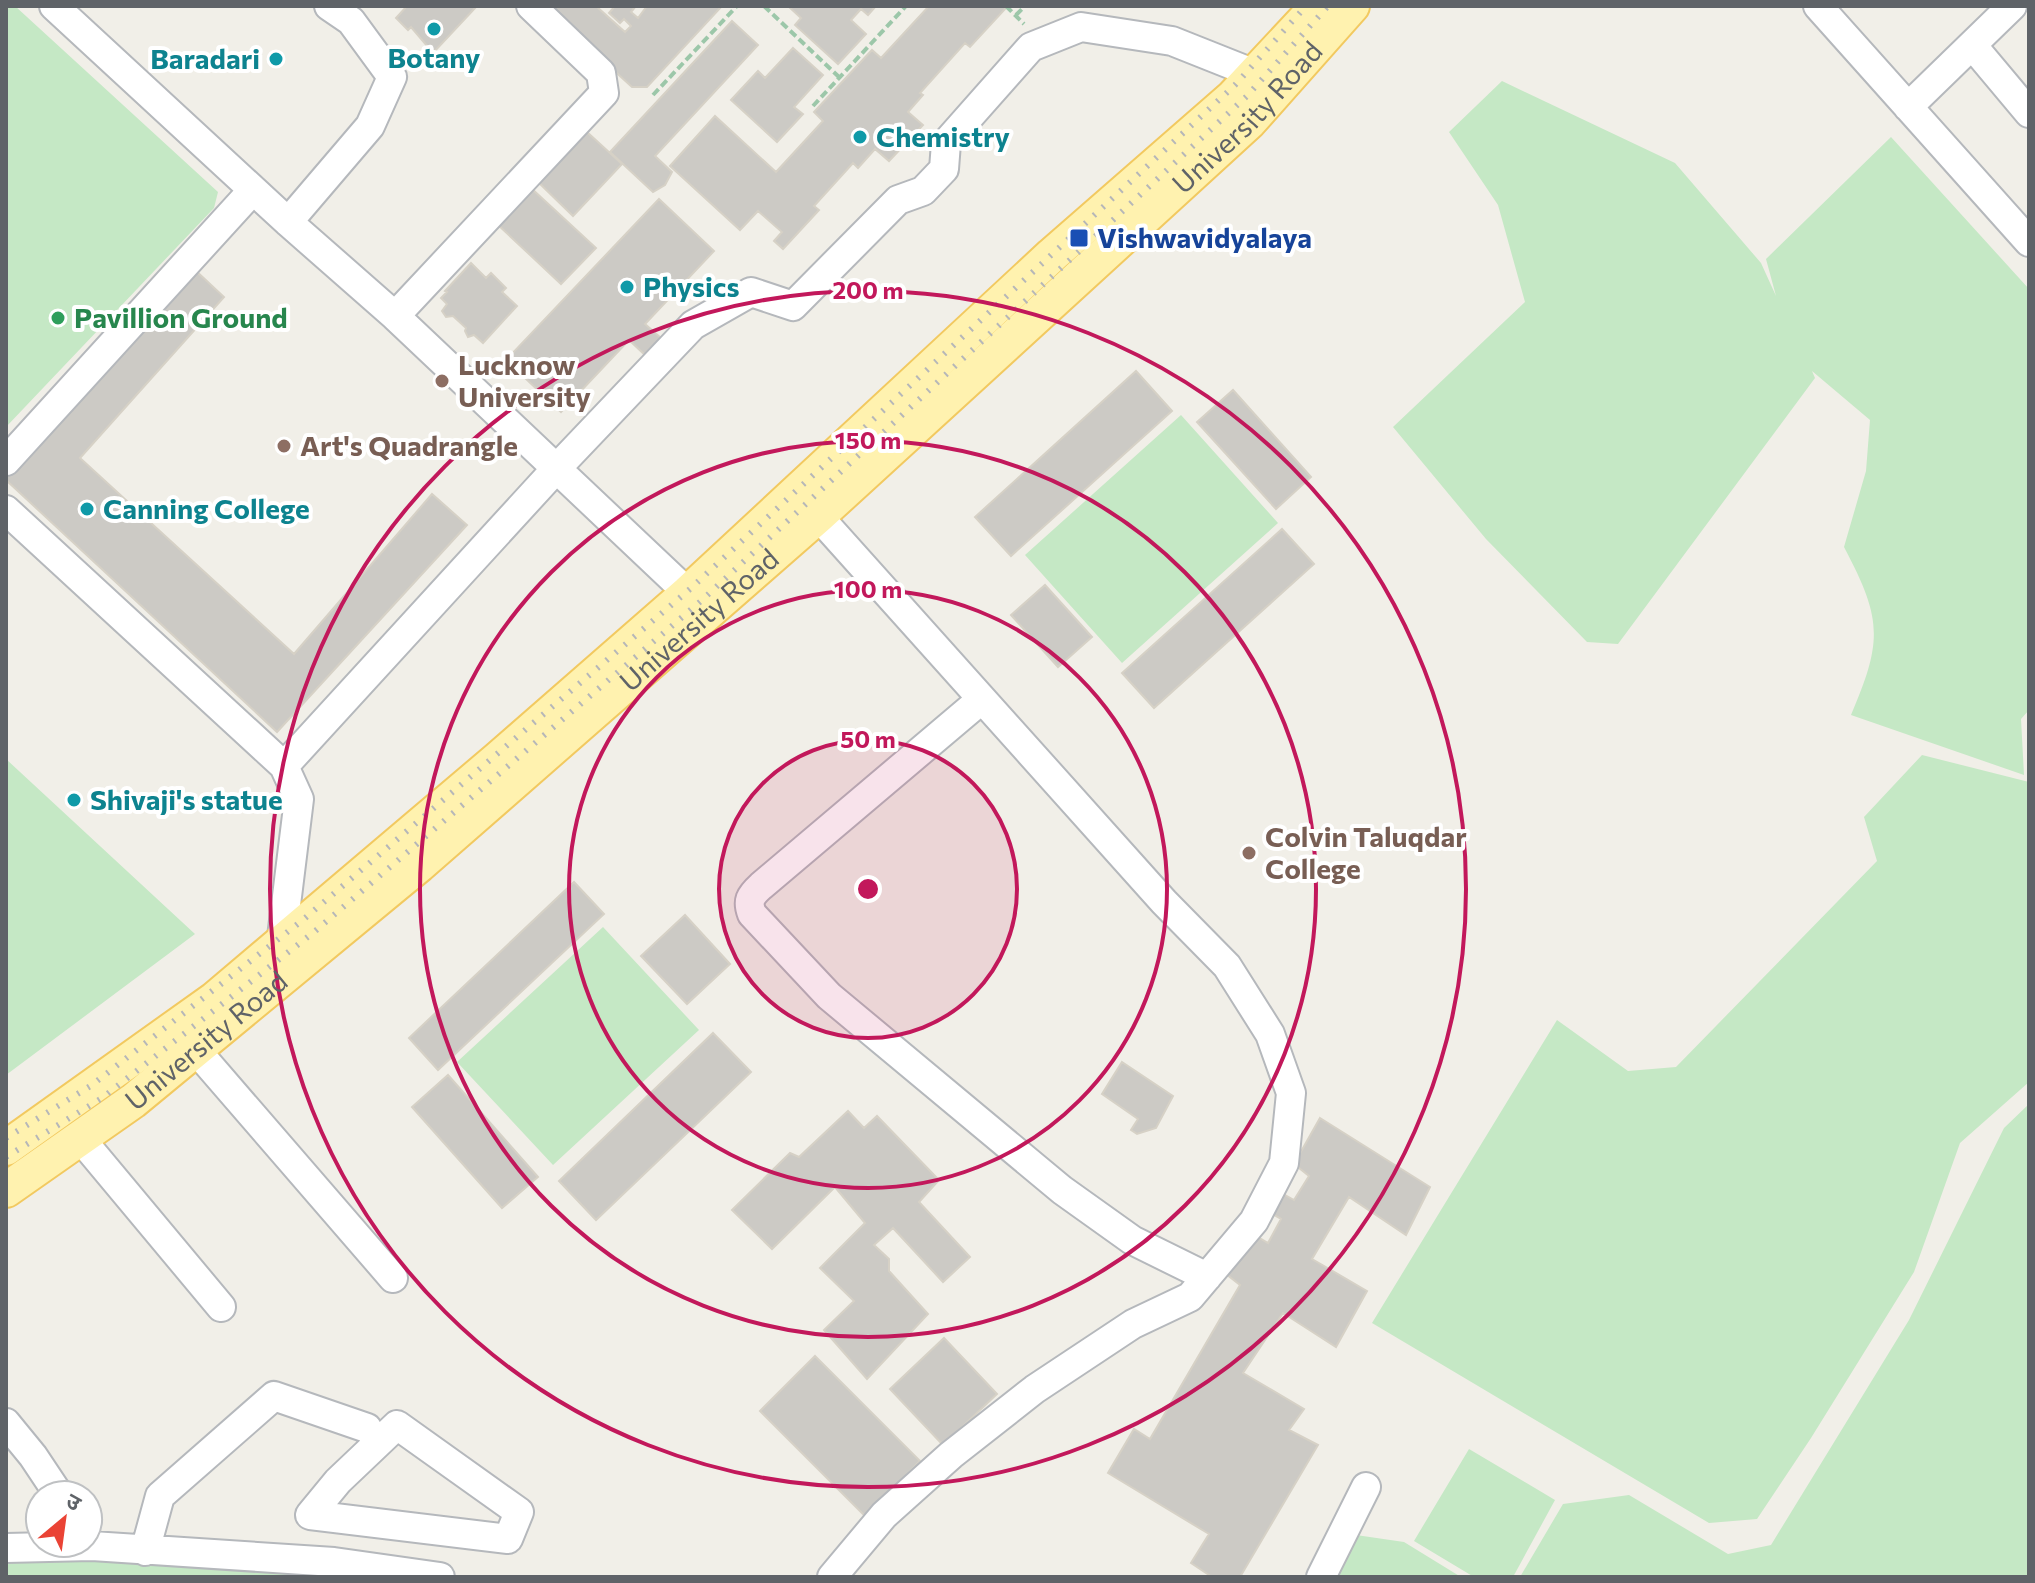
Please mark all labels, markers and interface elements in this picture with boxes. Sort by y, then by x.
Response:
marker: Botany [425,20,443,38]
street label: University Road [1165,34,1329,200]
place label: Botany [388,40,480,74]
place label: Baradari [150,41,260,75]
marker: Baradari [267,50,285,68]
place label: Chemistry [876,119,1010,153]
marker: Chemistry [851,128,869,146]
place label: Vishwavidyalaya [1097,220,1312,254]
marker: Vishwavidyalaya [1068,227,1090,249]
place label: Physics [643,269,740,303]
text: 200 m [833,275,903,304]
marker: Physics [618,278,636,296]
place label: Pavillion Ground [74,300,288,334]
marker: Pavillion Ground [49,309,67,327]
place label: Lucknow University [458,347,591,413]
marker: Lucknow University [433,372,451,390]
text: 150 m [835,425,901,454]
place label: Art's Quadrangle [300,428,518,462]
marker: Art's Quadrangle [275,437,293,455]
place label: Canning College [103,491,310,525]
marker: Canning College [78,500,96,518]
street label: University Road [612,541,785,698]
text: 100 m [834,574,902,603]
text: 50 m [840,724,896,753]
place label: Shivaji's statue [90,782,283,816]
marker: Shivaji's statue [65,791,83,809]
place label: Colvin Taluqdar College [1265,819,1467,885]
marker: Colvin Taluqdar College [1240,844,1258,862]
centre of rings [854,875,882,903]
street label: University Road [118,963,293,1117]
north arrow [24,1479,104,1559]
text: उ [62,1486,87,1517]

